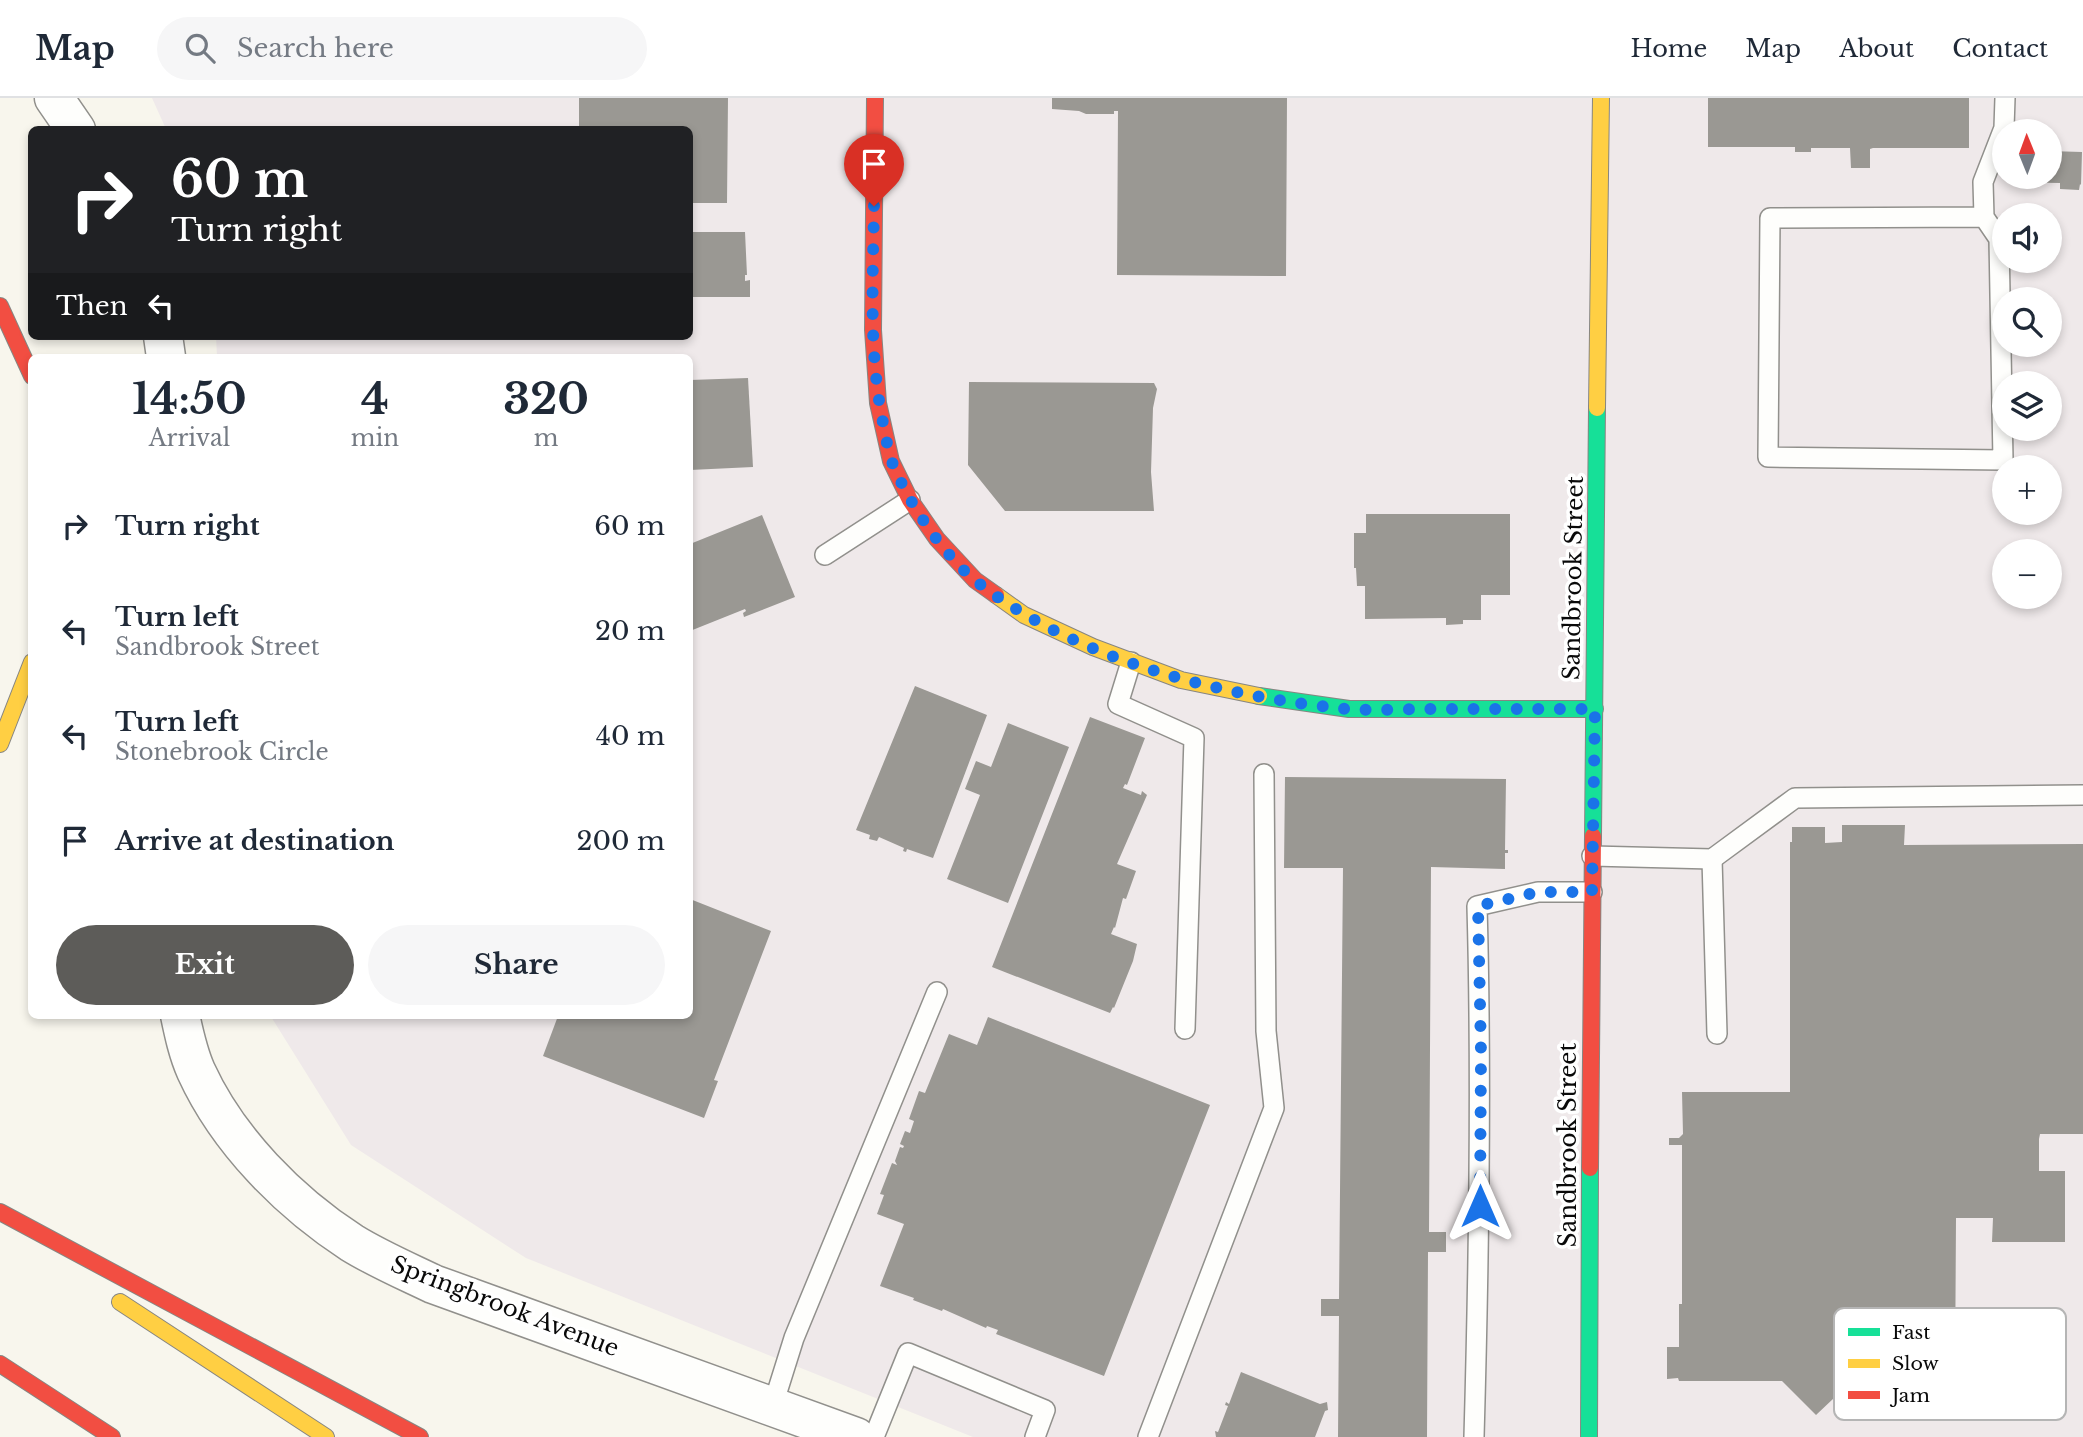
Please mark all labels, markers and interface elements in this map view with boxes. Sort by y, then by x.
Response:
search box [157,17,647,80]
text: Map [35,28,115,69]
icon: search [181,29,219,67]
text: Search here [237,32,394,64]
text: Home [1631,34,1707,63]
text: Map [1745,34,1801,63]
text: About [1839,34,1914,63]
text: Contact [1952,34,2048,63]
north arrow [1992,119,2062,189]
map controls [1992,119,2062,609]
pin [844,134,904,206]
icon: arrive [855,145,893,183]
text: 60 m [171,149,308,210]
icon: right [56,154,147,245]
button: sound [1992,203,2062,273]
text: Turn right [171,210,342,250]
icon: left [142,287,180,325]
button: search [1992,287,2062,357]
text: Then [56,290,128,322]
button: layers [1992,371,2062,441]
text: 14:50 [132,373,247,425]
text: 4 [361,373,389,425]
text: 320 [503,373,589,425]
text: Arrival [149,424,230,452]
text: min [351,424,399,452]
text: m [534,424,558,452]
button: + [1992,455,2062,525]
street label: Sandbrook Street [1557,475,1589,680]
icon: right [56,507,94,545]
text: Turn right [115,510,260,542]
text: 60 m [594,510,665,542]
button: − [1992,539,2062,609]
text: Turn left [115,601,239,633]
icon: left [56,612,94,650]
text: 20 m [595,615,665,647]
text: Sandbrook Street [115,633,319,661]
text: Turn left [115,706,239,738]
icon: left [56,717,94,755]
text: 40 m [596,720,665,752]
text: Stonebrook Circle [115,738,329,766]
icon: arrive [56,822,94,860]
text: Arrive at destination [115,825,395,857]
text: 200 m [576,825,665,857]
button: Exit [56,925,354,1005]
button: Share [368,925,665,1005]
street label: Sandbrook Street [1554,1042,1582,1247]
position arrow [1443,1169,1517,1243]
street label: Springbrook Avenue [387,1250,623,1362]
legend [1834,1308,2066,1420]
text: Fast [1892,1321,1931,1344]
text: Slow [1892,1352,1939,1375]
text: Jam [1889,1384,1930,1407]

